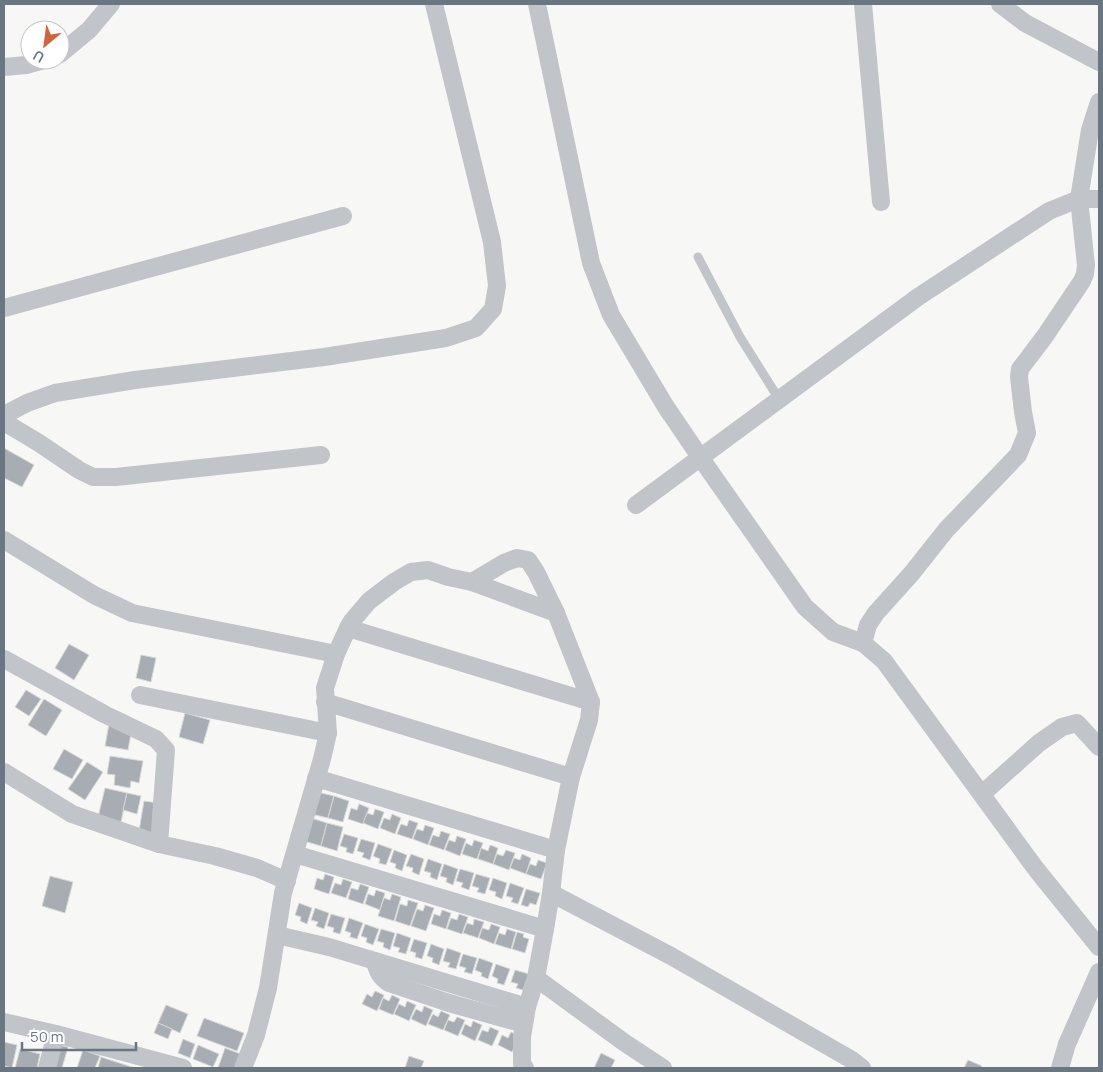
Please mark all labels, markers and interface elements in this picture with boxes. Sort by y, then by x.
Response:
north arrow [20,20,70,70]
text: U [29,46,47,68]
scale bar [22,1020,136,1052]
text: 50 m [30,1026,64,1047]

